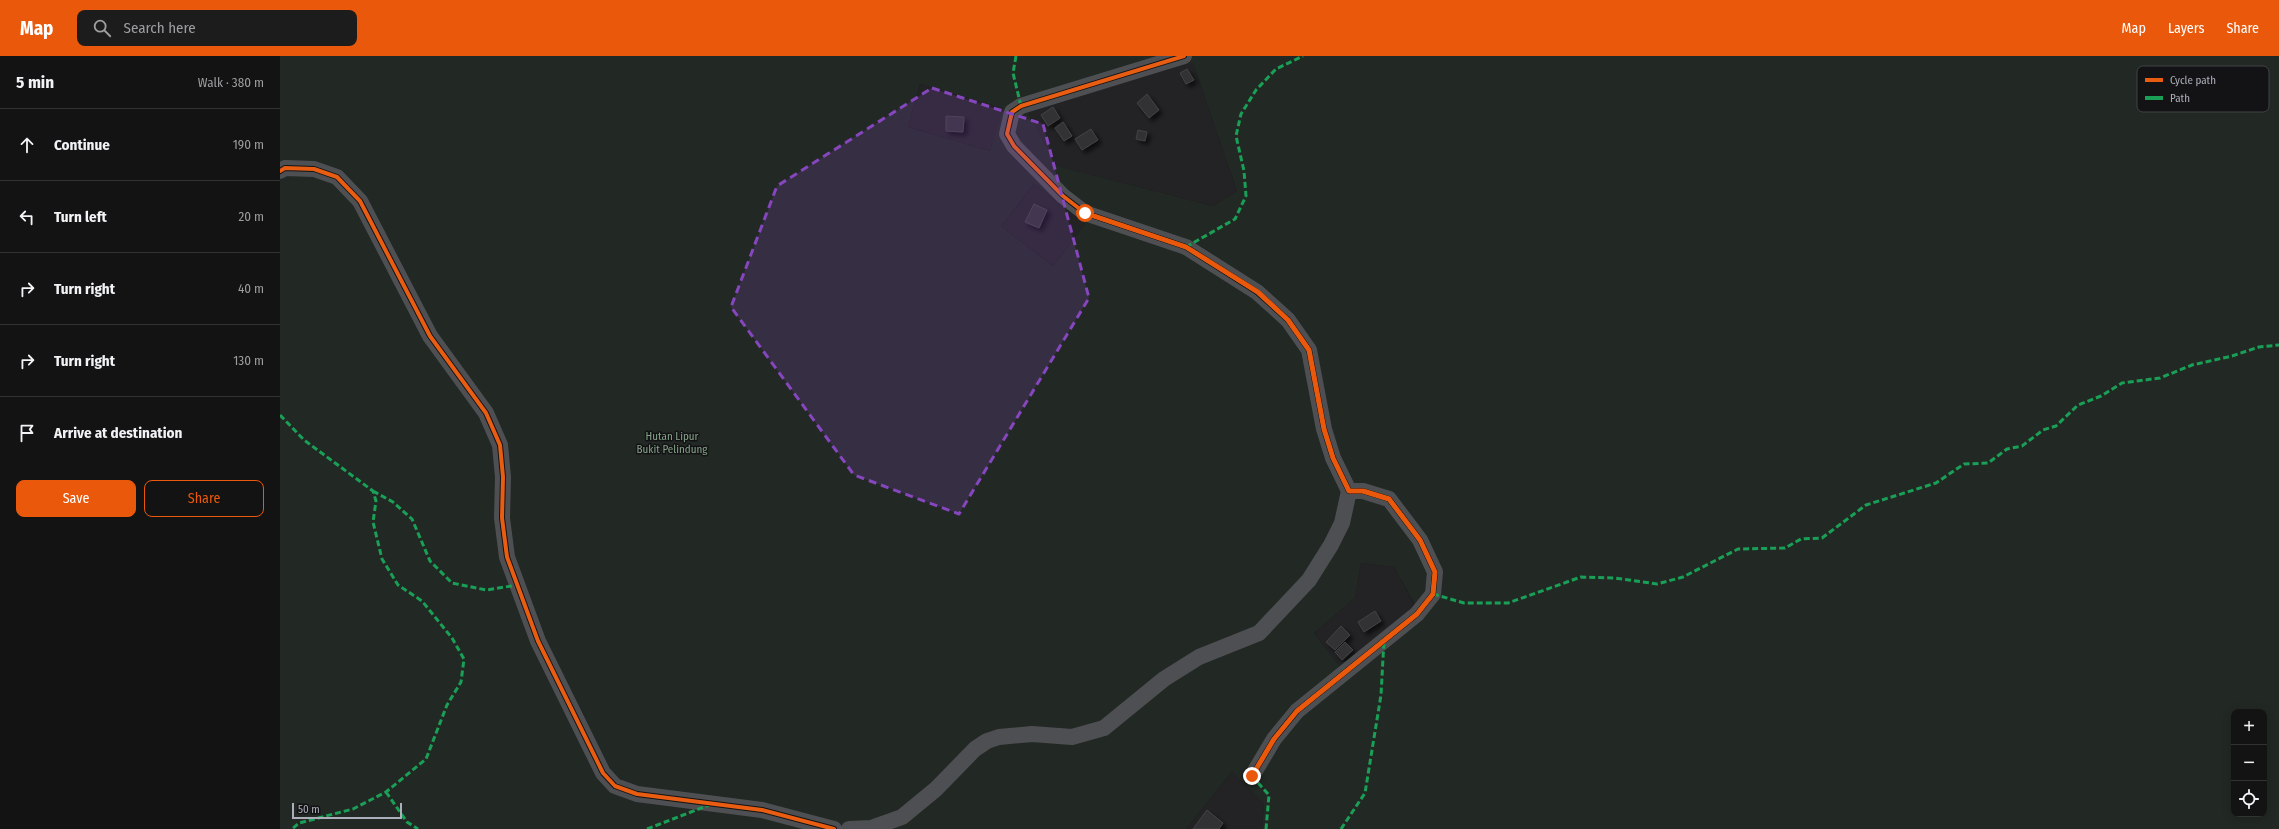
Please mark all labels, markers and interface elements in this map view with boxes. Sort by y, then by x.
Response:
search box [77,10,357,46]
text: Map [20,17,53,40]
icon: search [91,17,113,39]
text: Search here [123,19,196,37]
text: Map [2122,20,2146,37]
text: Layers [2168,20,2204,37]
text: Share [2226,20,2259,37]
legend [2137,66,2269,112]
text: 5 min [16,72,54,93]
text: Cycle path [2170,74,2216,87]
text: Walk · 380 m [198,75,264,90]
text: Path [2170,92,2190,105]
icon: ahead [16,134,38,156]
text: Continue [54,136,110,154]
text: 190 m [233,137,264,152]
route start [1076,204,1094,222]
icon: left [16,206,38,228]
text: Turn left [54,208,107,226]
text: 20 m [238,209,264,224]
icon: right [16,278,38,300]
text: Turn right [54,280,115,298]
text: 40 m [238,281,264,296]
icon: right [16,350,38,372]
text: Turn right [54,352,115,370]
text: 130 m [233,353,264,368]
icon: arrive [16,422,38,444]
text: Arrive at destination [54,424,182,442]
park label: Hutan Lipur Bukit Pelindung [637,430,708,456]
button: Save [16,480,136,517]
button: Share [144,480,264,517]
map controls [2231,709,2267,817]
button: + [2231,709,2267,745]
button: − [2231,745,2267,781]
route end [1243,767,1261,785]
button: locate [2231,781,2267,817]
scale bar [292,801,402,820]
text: 50 m [298,803,320,816]

